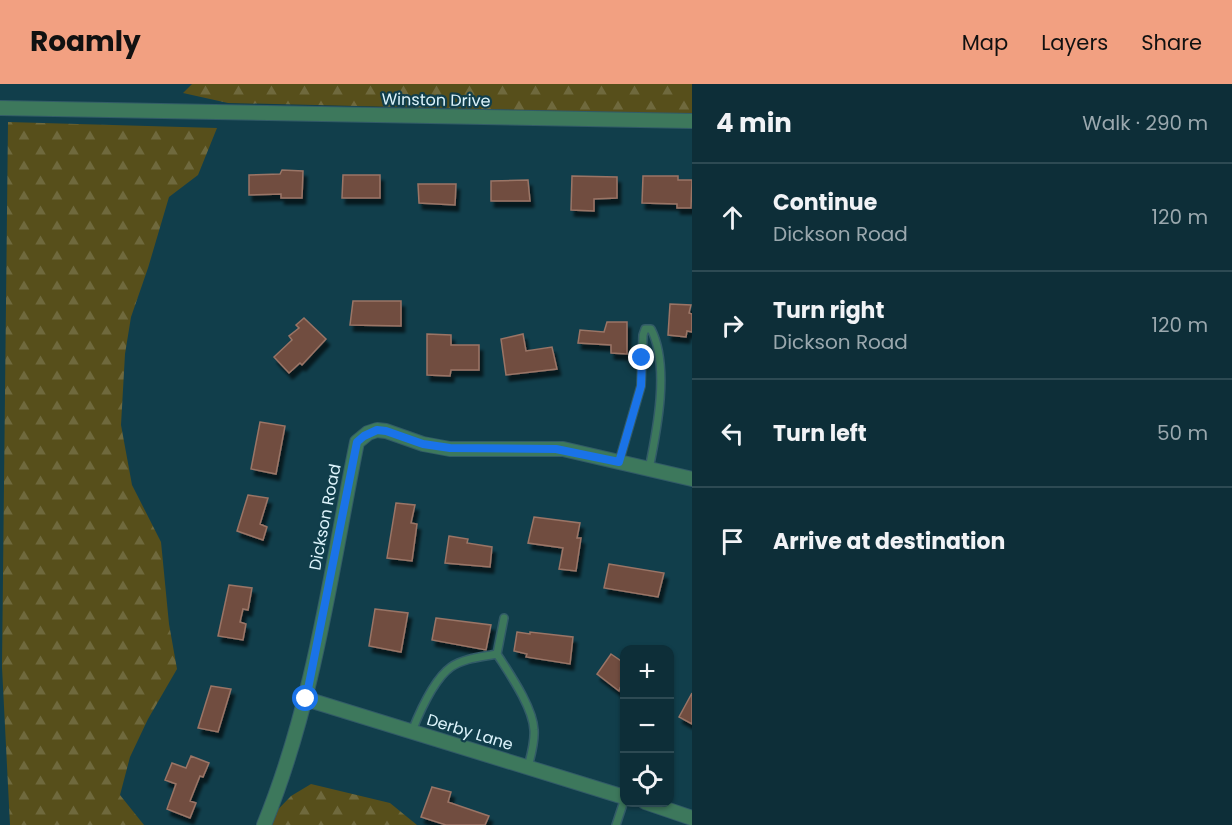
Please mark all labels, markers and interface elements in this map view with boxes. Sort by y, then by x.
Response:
text: Roamly [30,22,141,61]
text: Map [962,28,1008,57]
text: Layers [1041,28,1108,57]
text: Share [1141,28,1202,57]
street label: Winston Drive [381,88,491,112]
text: 4 min [716,105,792,141]
text: Walk · 290 m [1082,109,1208,137]
text: Continue [773,187,877,218]
icon: ahead [716,201,749,234]
text: 120 m [1152,203,1208,231]
text: Dickson Road [773,220,908,248]
text: Turn right [773,295,884,326]
icon: right [716,309,749,342]
text: 120 m [1152,311,1208,339]
text: Dickson Road [773,328,908,356]
route end [628,344,654,370]
icon: left [716,417,749,450]
text: Turn left [773,418,867,449]
text: 50 m [1157,419,1208,447]
street label: Dickson Road [303,462,347,572]
icon: arrive [716,525,749,558]
text: Arrive at destination [773,526,1005,557]
map controls [620,645,674,807]
button: + [620,645,674,699]
route start [292,685,318,711]
button: − [620,699,674,753]
street label: Derby Lane [424,708,516,756]
button: locate [620,753,674,807]

